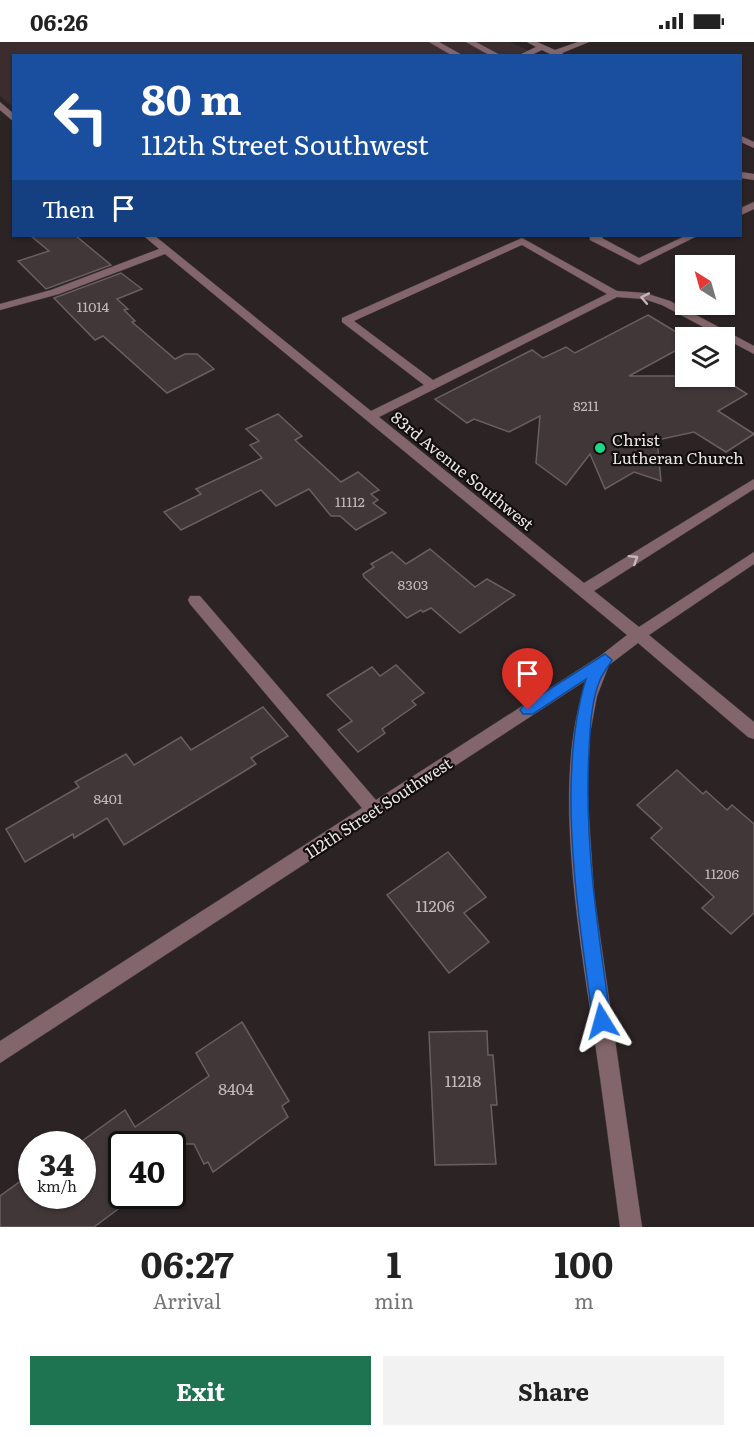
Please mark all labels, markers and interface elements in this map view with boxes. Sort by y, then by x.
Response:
text: 06:26 [30,5,88,38]
text: 80 m [141,66,242,128]
icon: left [42,78,120,156]
text: 112th Street Southwest [141,123,429,163]
text: Then [42,192,95,225]
icon: arrive [107,192,140,225]
north arrow [675,255,735,315]
map controls [675,255,735,387]
one-way arrow [641,292,651,305]
house number: 11014 [77,296,109,316]
button: layers [675,327,735,387]
house number: 8211 [573,395,599,415]
street label: 83rd Avenue Southwest [387,405,540,535]
place label: Christ Lutheran Church [612,427,744,469]
marker: Christ Lutheran Church [593,441,607,455]
house number: 11112 [335,491,365,511]
one-way arrow [627,555,638,566]
house number: 8303 [398,574,428,594]
pin [502,648,553,710]
icon: arrive [511,657,544,690]
street label: 112th Street Southwest [300,750,456,863]
house number: 8401 [93,788,123,808]
house number: 11206 [705,863,740,883]
house number: 11206 [416,893,455,917]
position arrow [570,989,634,1053]
house number: 11218 [445,1068,481,1092]
house number: 8404 [218,1076,254,1100]
speed limit sign: 40 [108,1131,186,1209]
text: 34 [40,1141,74,1185]
text: km/h [37,1174,77,1197]
text: 06:27 [141,1236,234,1289]
text: 1 [387,1236,401,1289]
text: 100 [554,1236,613,1289]
text: Arrival [153,1285,221,1315]
text: min [374,1285,414,1315]
text: m [574,1285,594,1315]
button: Exit [30,1356,371,1425]
button: Share [383,1356,724,1425]

